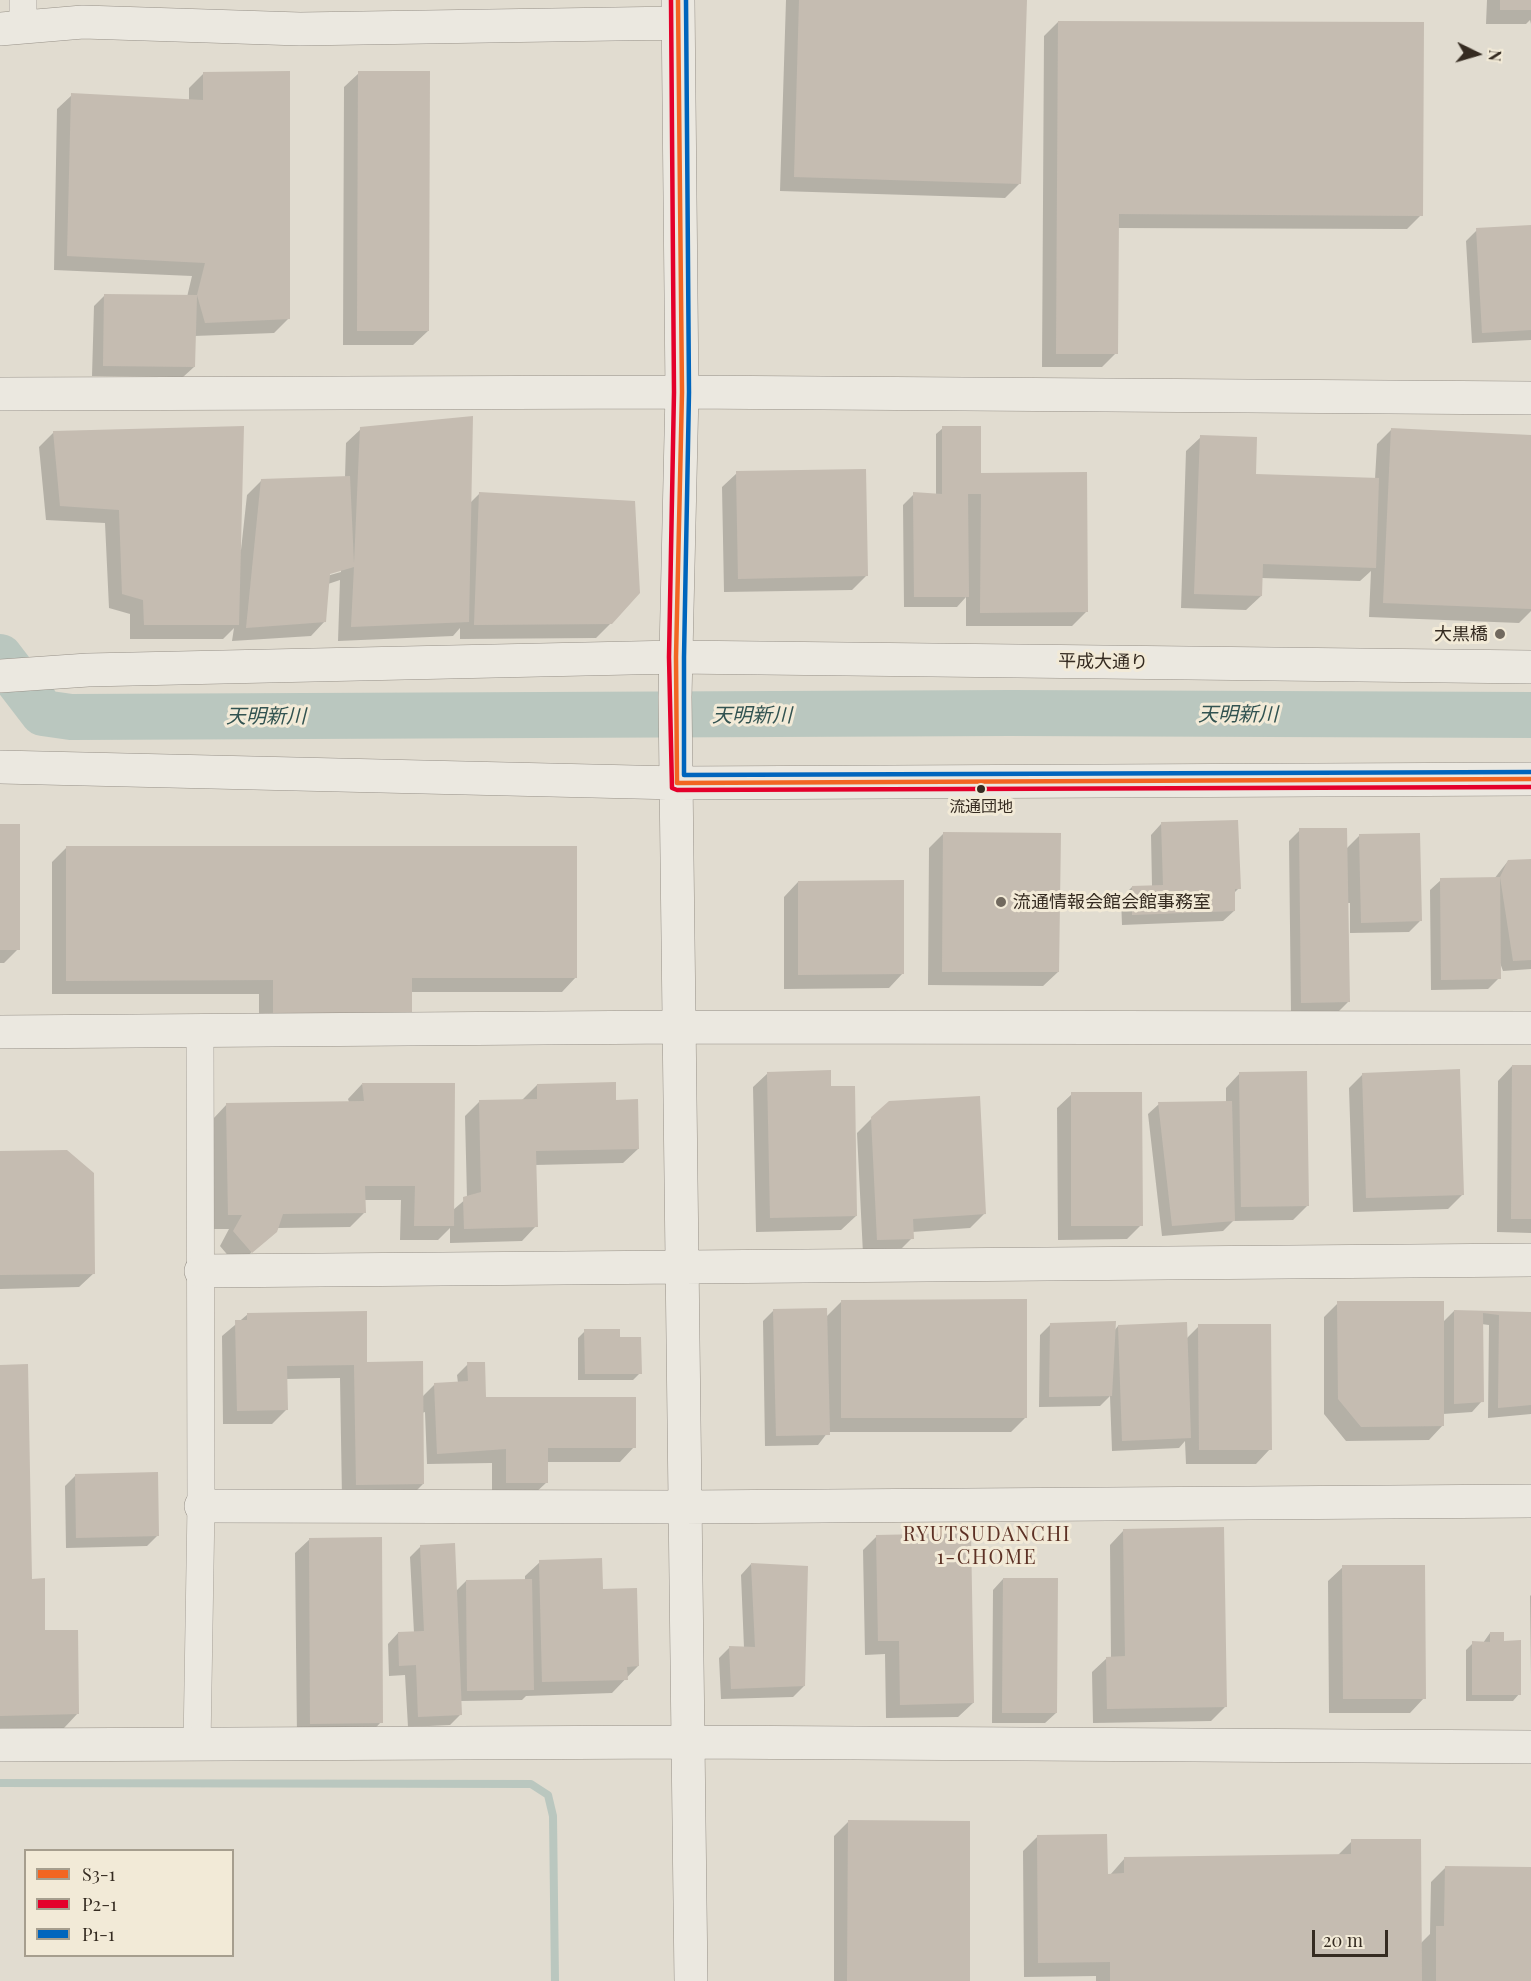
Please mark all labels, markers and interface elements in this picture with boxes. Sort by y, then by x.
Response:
north arrow [1447,24,1507,84]
text: N [1484,49,1506,62]
place label: 大黒橋 [1434,623,1488,645]
marker: 大黒橋 [1493,627,1507,641]
street label: 平成大通り [1058,650,1148,674]
water label: 天明新川 [1198,703,1278,727]
water label: 天明新川 [712,704,792,728]
water label: 天明新川 [226,705,306,729]
marker: 流通団地 [975,783,987,795]
place label: 流通団地 [949,797,1013,817]
place label: 流通情報会館会館事務室 [1013,891,1211,913]
marker: 流通情報会館会館事務室 [994,895,1008,909]
district label: RYUTSUDANCHI 1-CHOME [903,1523,1071,1570]
legend [24,1849,234,1957]
text: S3-1 [82,1862,115,1886]
text: P2-1 [82,1892,117,1916]
scale bar [1315,1918,1392,1956]
text: P1-1 [82,1922,115,1946]
text: 20 m [1323,1928,1363,1952]

